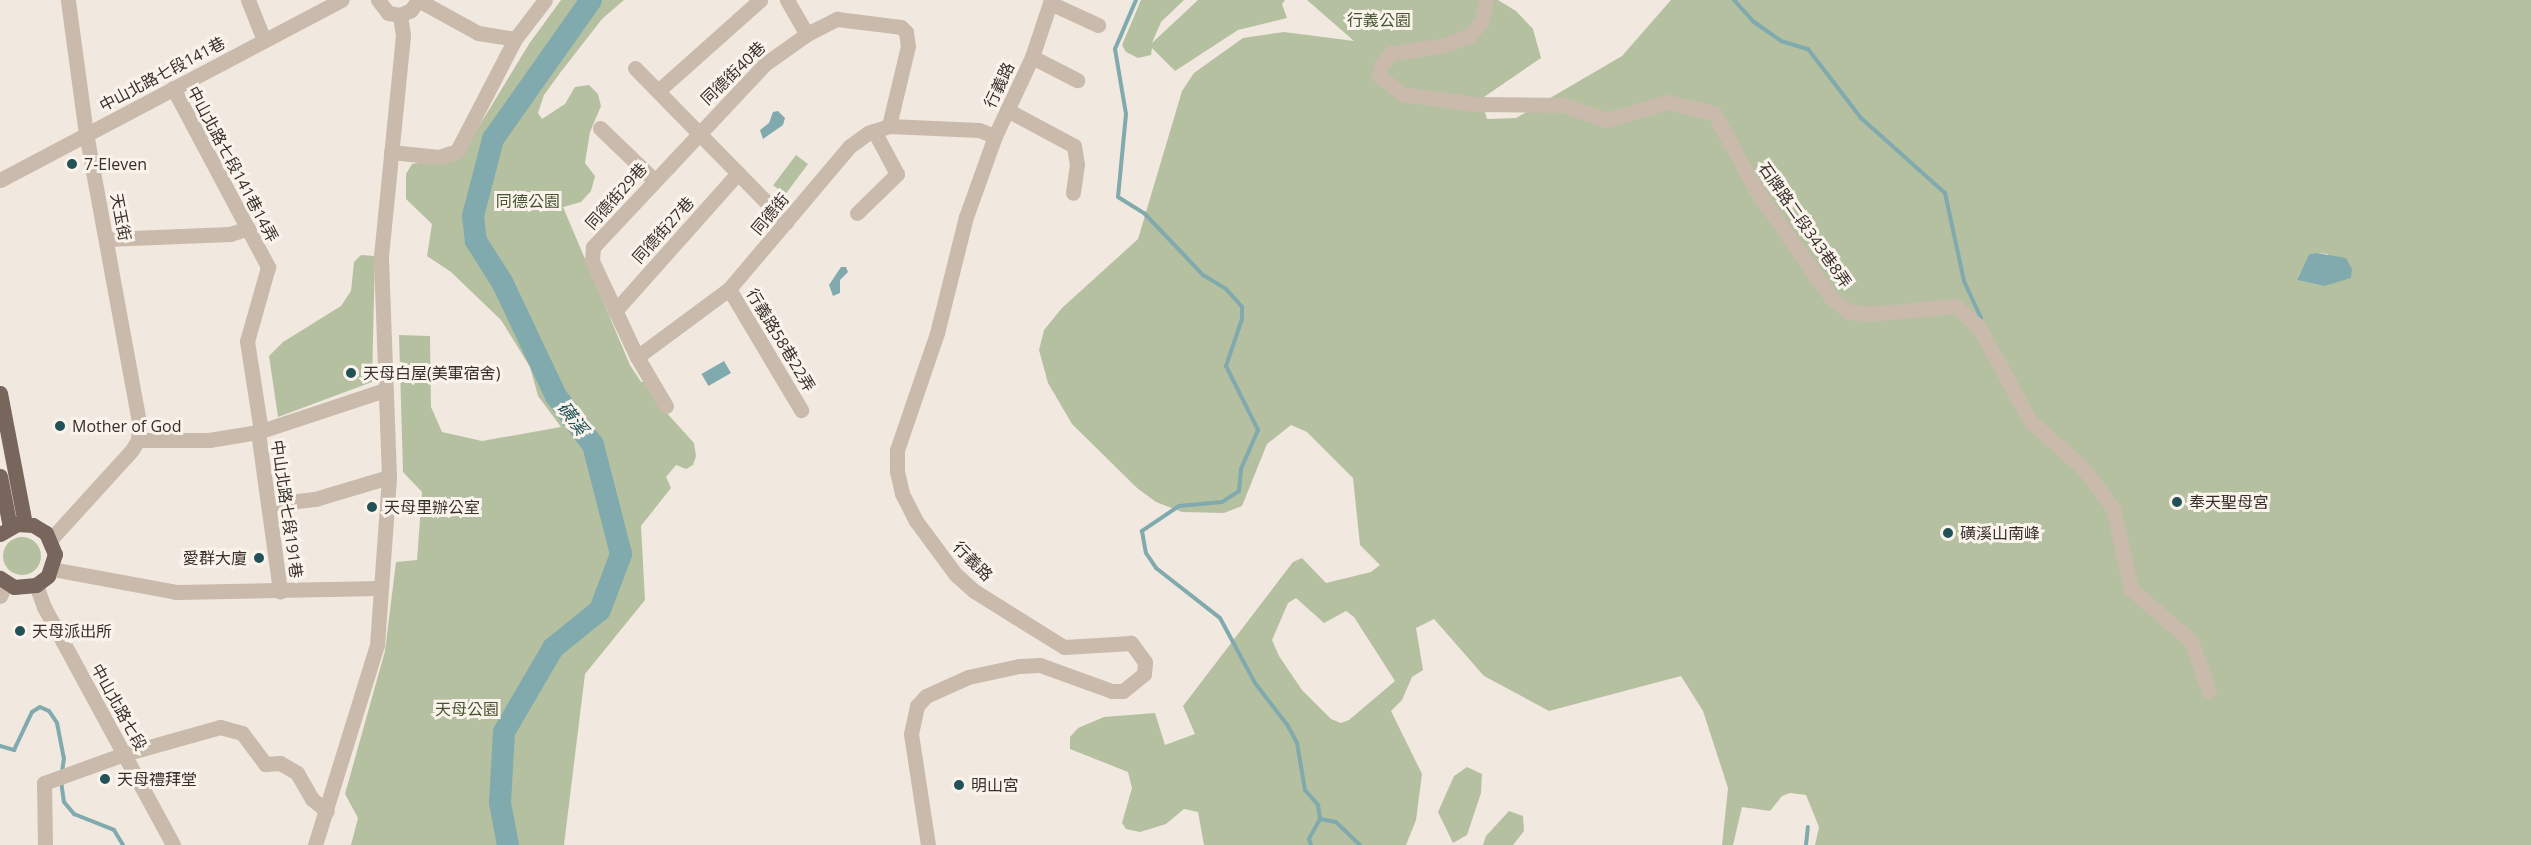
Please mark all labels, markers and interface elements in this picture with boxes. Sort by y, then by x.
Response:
park label: 行義公園 [1347,10,1411,30]
street label: 中山北路七段141巷 [96,33,228,115]
street label: 同德街40巷 [697,38,769,108]
street label: 行義路 [980,59,1018,111]
street label: 中山北路七段141巷14弄 [184,83,282,245]
place label: 7-Eleven [84,154,147,174]
marker: 7-Eleven [65,157,79,171]
street label: 同德街29巷 [581,159,651,233]
street label: 石牌路二段343巷8弄 [1755,159,1855,291]
street label: 同德街 [747,189,793,239]
park label: 同德公園 [496,191,560,211]
street label: 天玉街 [107,192,135,242]
street label: 同德街27巷 [628,193,698,267]
street label: 行義路58巷22弄 [743,285,819,395]
place label: 天母白屋(美軍宿舍) [363,363,500,383]
marker: 天母白屋(美軍宿舍) [344,366,358,380]
water label: 磺溪 [554,397,592,439]
place label: Mother of God [72,416,181,436]
marker: Mother of God [53,419,67,433]
street label: 中山北路七段191巷 [268,439,306,579]
place label: 奉天聖母宮 [2189,492,2269,512]
marker: 奉天聖母宮 [2170,495,2184,509]
place label: 天母里辦公室 [384,497,480,517]
marker: 天母里辦公室 [365,500,379,514]
place label: 磺溪山南峰 [1960,523,2040,543]
marker: 磺溪山南峰 [1941,526,1955,540]
street label: 行義路 [949,537,997,585]
place label: 愛群大廈 [183,548,247,568]
marker: 愛群大廈 [252,551,266,565]
place label: 天母派出所 [32,621,112,641]
marker: 天母派出所 [13,624,27,638]
street label: 中山北路七段 [87,660,151,754]
park label: 天母公園 [435,699,499,719]
place label: 天母禮拜堂 [117,769,197,789]
marker: 天母禮拜堂 [98,772,112,786]
place label: 明山宮 [971,775,1019,795]
marker: 明山宮 [952,778,966,792]

